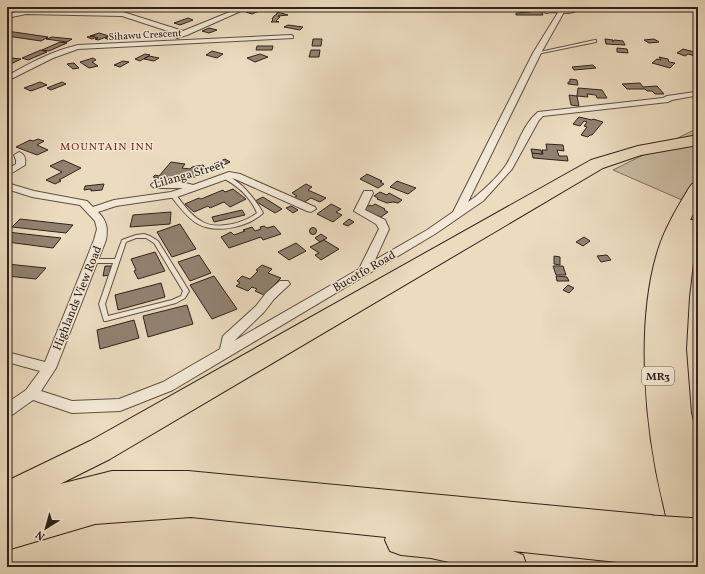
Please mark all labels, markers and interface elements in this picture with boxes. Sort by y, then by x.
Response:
street label: Sihawu Crescent [108,26,182,44]
district label: MOUNTAIN INN [60,140,154,155]
street label: Lilanga Street [152,157,227,193]
street label: Highlands View Road [50,243,106,353]
street label: Bucotfo Road [330,247,399,296]
road number: MR3 [642,367,674,385]
north arrow [26,508,66,548]
text: N [33,526,49,543]

